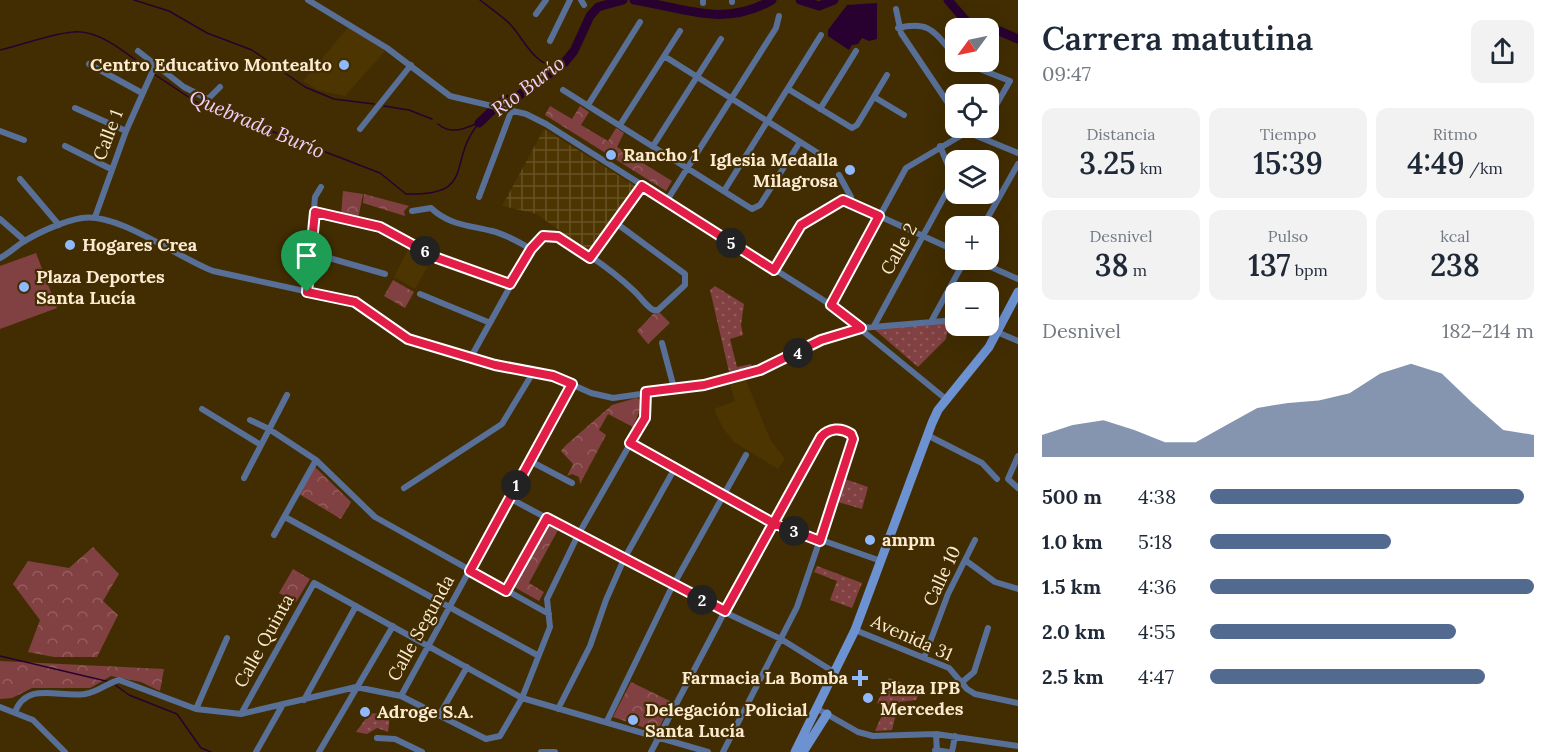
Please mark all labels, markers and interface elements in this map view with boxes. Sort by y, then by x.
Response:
text: Carrera matutina [1042,17,1313,59]
north arrow [945,18,999,72]
map controls [945,18,999,336]
button: share [1471,20,1534,83]
water label: Río Burío [486,50,569,121]
place label: Centro Educativo Montealto [90,53,332,76]
marker: Centro Educativo Montealto [337,58,351,72]
text: 09:47 [1042,61,1091,86]
water label: Quebrada Burío [186,84,329,163]
button: locate [945,84,999,138]
street label: Calle 1 [87,106,128,164]
text: Distancia [1086,124,1156,144]
text: Tiempo [1260,124,1316,144]
text: Ritmo [1433,124,1477,144]
place label: Rancho 1 [623,143,699,166]
text: 3.25 [1079,144,1136,182]
text: 15:39 [1253,144,1323,182]
text: 4:49 [1407,144,1465,182]
marker: Rancho 1 [604,148,618,162]
place label: Iglesia Medalla Milagrosa [710,148,839,192]
button: layers [945,150,999,204]
text: km [1136,158,1163,178]
text: /km [1465,158,1503,178]
marker: Iglesia Medalla Milagrosa [843,163,857,177]
button: + [945,216,999,270]
street label: Calle 2 [875,219,922,279]
text: Desnivel [1089,226,1153,246]
text: Pulso [1268,226,1308,246]
text: kcal [1440,226,1470,246]
pin: 5 [716,228,746,258]
pin [281,230,332,292]
place label: Hogares Crea [82,233,198,256]
text: 5 [727,233,735,253]
pin: 6 [410,236,440,266]
marker: Hogares Crea [63,238,77,252]
icon: arrive [290,239,323,272]
text: 6 [420,241,430,261]
text: 38 [1095,246,1129,284]
text: 137 [1248,246,1290,284]
text: 238 [1430,246,1480,284]
text: m [1129,260,1147,280]
text: bpm [1290,260,1328,280]
place label: Plaza Deportes Santa Lucía [36,265,165,309]
marker: Plaza Deportes Santa Lucía [17,280,31,294]
button: − [945,282,999,336]
text: Desnivel [1042,318,1121,343]
text: 182–214 m [1442,318,1534,343]
pin: 4 [783,338,813,368]
text: 4 [794,343,802,363]
pin: 1 [501,470,531,500]
text: 1 [513,475,519,495]
text: 500 m [1042,484,1102,509]
text: 4:38 [1138,484,1176,509]
pin: 3 [779,516,809,546]
text: 3 [790,521,798,541]
place label: ampm [882,528,936,551]
text: 1.0 km [1042,529,1103,554]
text: 5:18 [1138,529,1172,554]
marker: ampm [863,533,877,547]
street label: Calle 10 [918,542,965,610]
street label: Calle Segunda [382,571,459,685]
text: 1.5 km [1042,574,1101,599]
text: 4:36 [1138,574,1177,599]
pin: 2 [687,585,717,615]
street label: Calle Quinta [228,590,299,692]
text: 2 [698,590,706,610]
street label: Avenida 31 [867,609,957,666]
text: 2.0 km [1042,619,1105,644]
text: 4:55 [1138,619,1176,644]
text: 2.5 km [1042,664,1104,689]
text: 4:47 [1138,664,1174,689]
place label: Farmacia La Bomba [682,666,849,689]
marker: Farmacia La Bomba [853,671,867,685]
place label: Plaza IPB Mercedes [880,676,964,720]
marker: Plaza IPB Mercedes [861,691,875,705]
place label: Delegación Policial Santa Lucía [645,698,808,742]
place label: Adroge S.A. [377,700,474,723]
marker: Adroge S.A. [358,705,372,719]
marker: Delegación Policial Santa Lucía [626,713,640,727]

